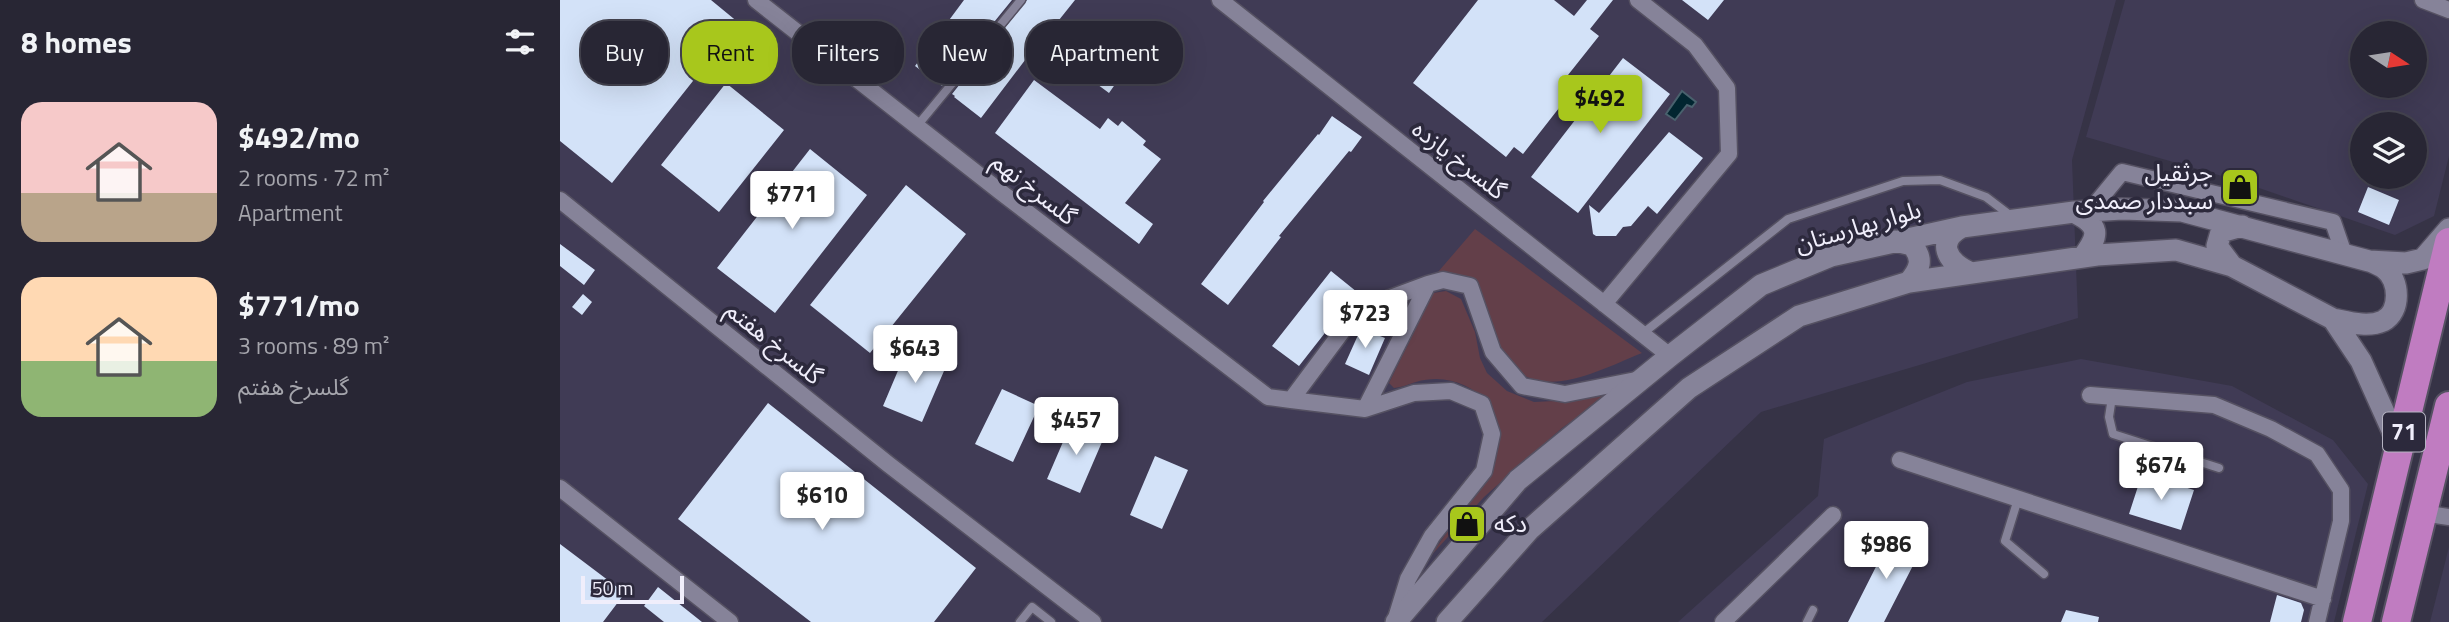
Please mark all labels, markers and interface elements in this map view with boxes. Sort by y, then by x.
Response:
text: 8 homes [21,19,132,65]
chip: Buy [581,21,668,84]
chip: Rent [682,21,778,84]
chip: Filters [792,21,904,84]
chip: New [918,21,1012,84]
chip: Apartment [1026,21,1183,84]
north arrow [2350,21,2427,98]
map controls [2350,21,2427,189]
icon: filters [501,23,539,61]
pin: $492 [1559,76,1641,135]
text: $492 [1574,80,1626,115]
street label: گلسرخ یازده [1405,111,1515,208]
button: layers [2350,112,2427,189]
text: $492/mo [238,114,360,160]
icon: home [77,130,161,214]
street label: گلسرخ نهم [984,143,1086,234]
place label: جرثقیل سبددار صمدی [2075,154,2213,218]
text: 2 rooms · 72 m² [238,160,389,195]
shop icon: جرثقیل سبددار صمدی [2219,166,2261,208]
pin: $771 [751,172,833,231]
text: $771 [766,176,818,211]
street label: بلوار بهارستان [1790,191,1925,261]
text: Apartment [238,195,343,230]
text: $771/mo [238,282,360,328]
pin: $723 [1324,290,1406,350]
street label: گلسرخ هفتم [718,292,832,393]
text: $723 [1339,295,1391,330]
icon: home [77,305,161,389]
pin: $643 [874,326,956,385]
text: 3 rooms · 89 m² [238,328,389,363]
text: $643 [889,330,941,365]
text: گلسرخ هفتم [238,369,349,404]
pin: $457 [1035,398,1117,457]
text: $457 [1050,402,1102,437]
road number: 71 [2383,412,2425,452]
pin: $674 [2120,442,2202,502]
text: $674 [2135,447,2187,482]
pin: $610 [781,472,863,532]
text: $610 [796,477,848,512]
shop icon: دکه [1446,503,1488,545]
place label: دکه [1494,505,1527,541]
pin: $986 [1845,522,1927,581]
text: $986 [1860,526,1912,561]
scale bar [581,573,684,605]
text: 50 m [592,573,633,602]

